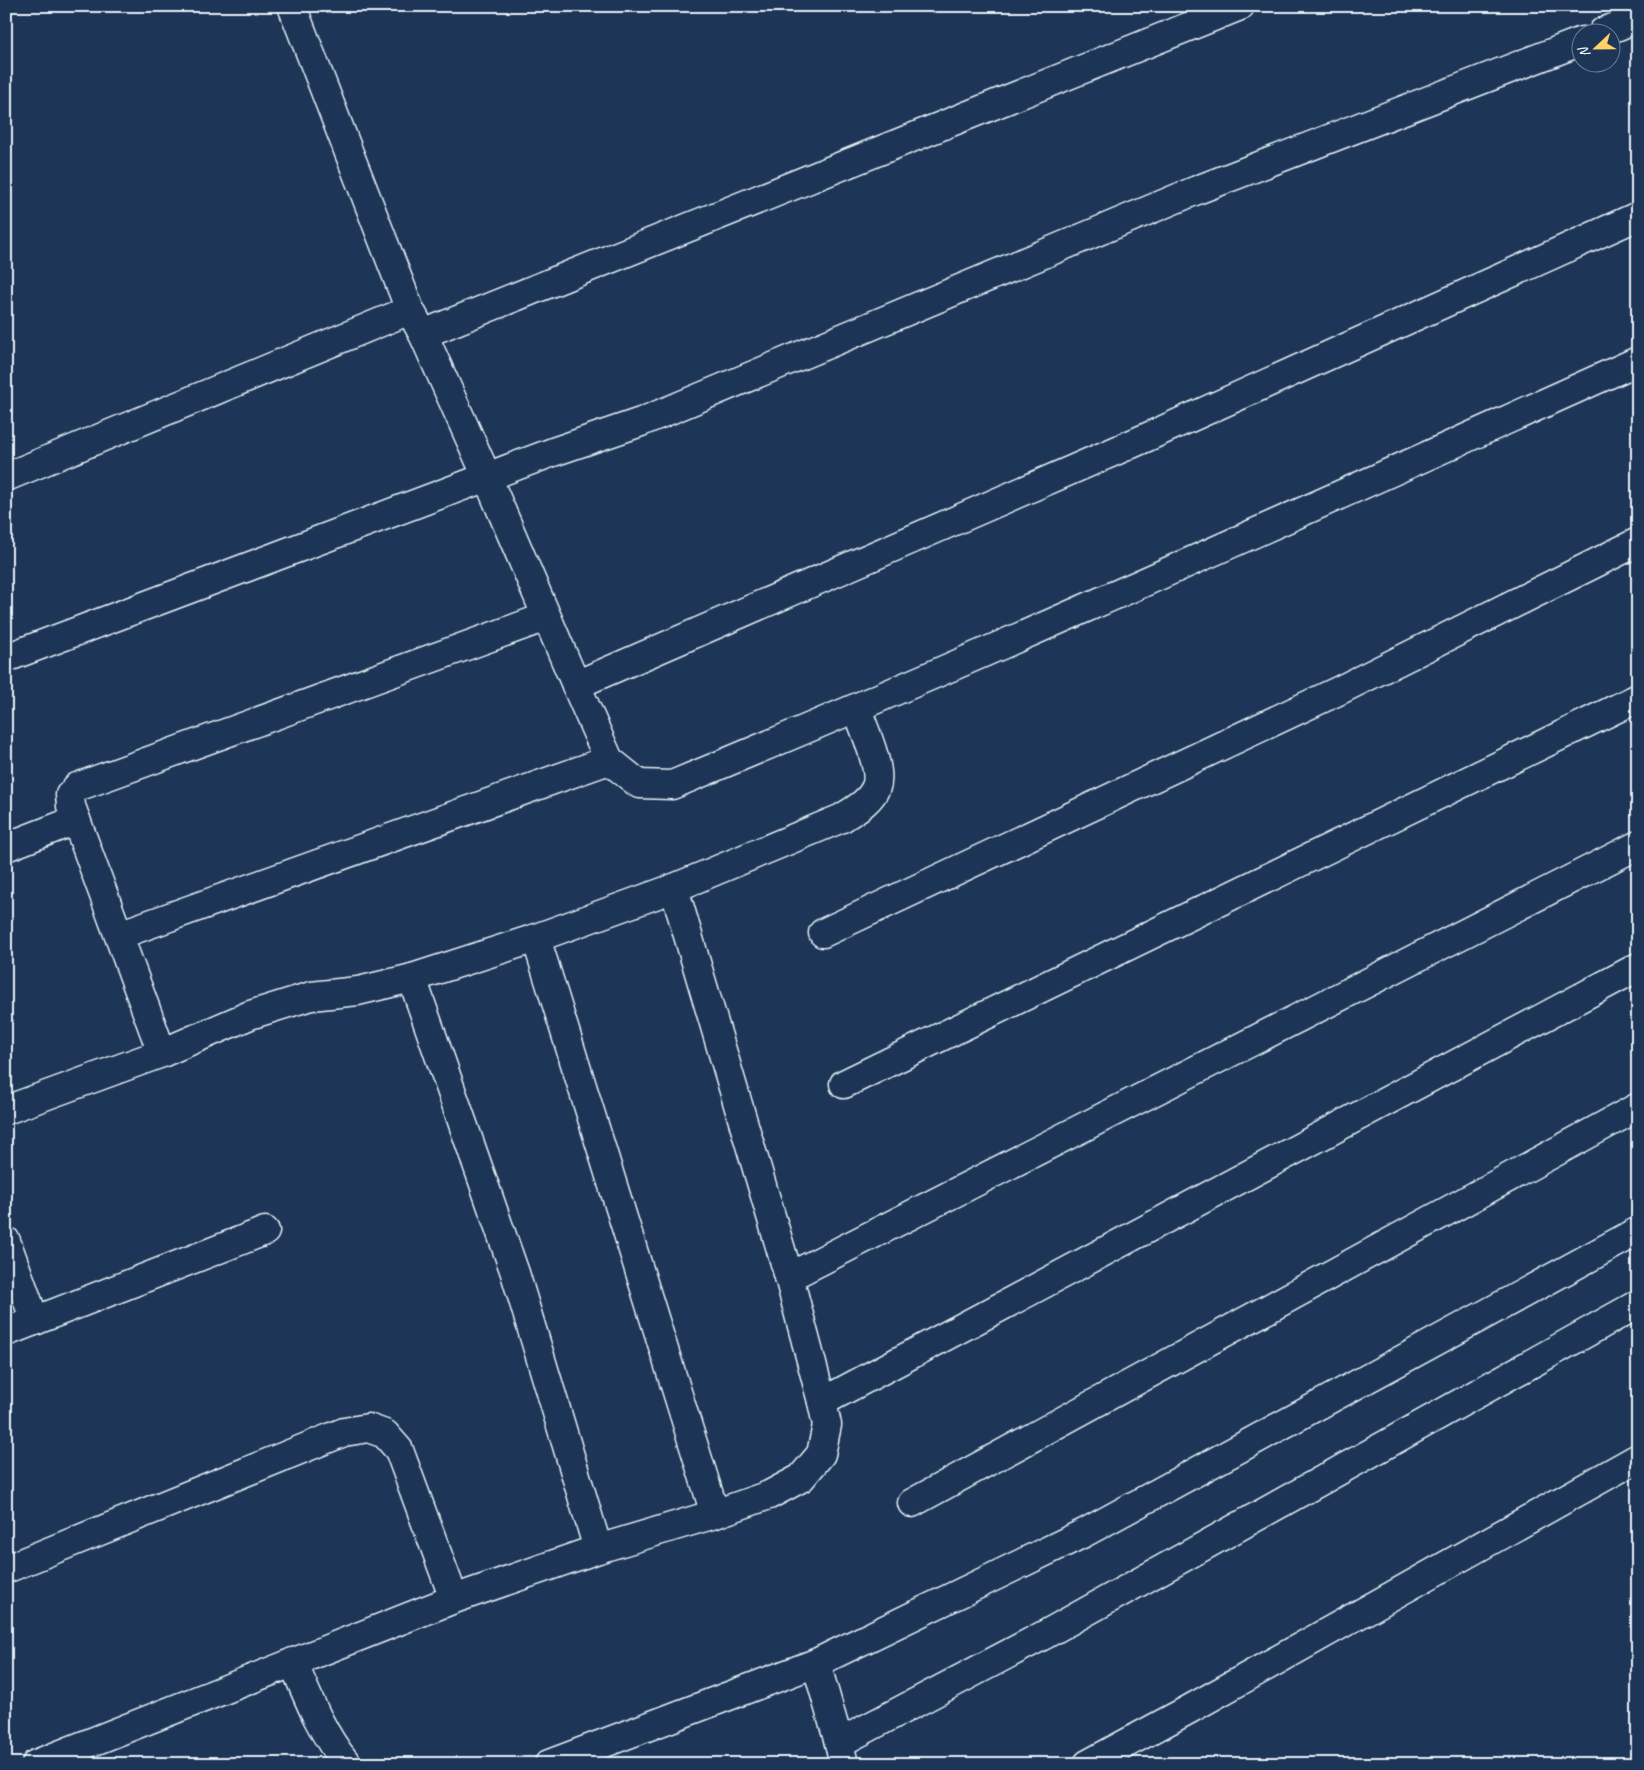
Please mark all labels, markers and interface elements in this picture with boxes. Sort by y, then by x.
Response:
north arrow [1572,22,1622,72]
text: N [1574,43,1594,60]

